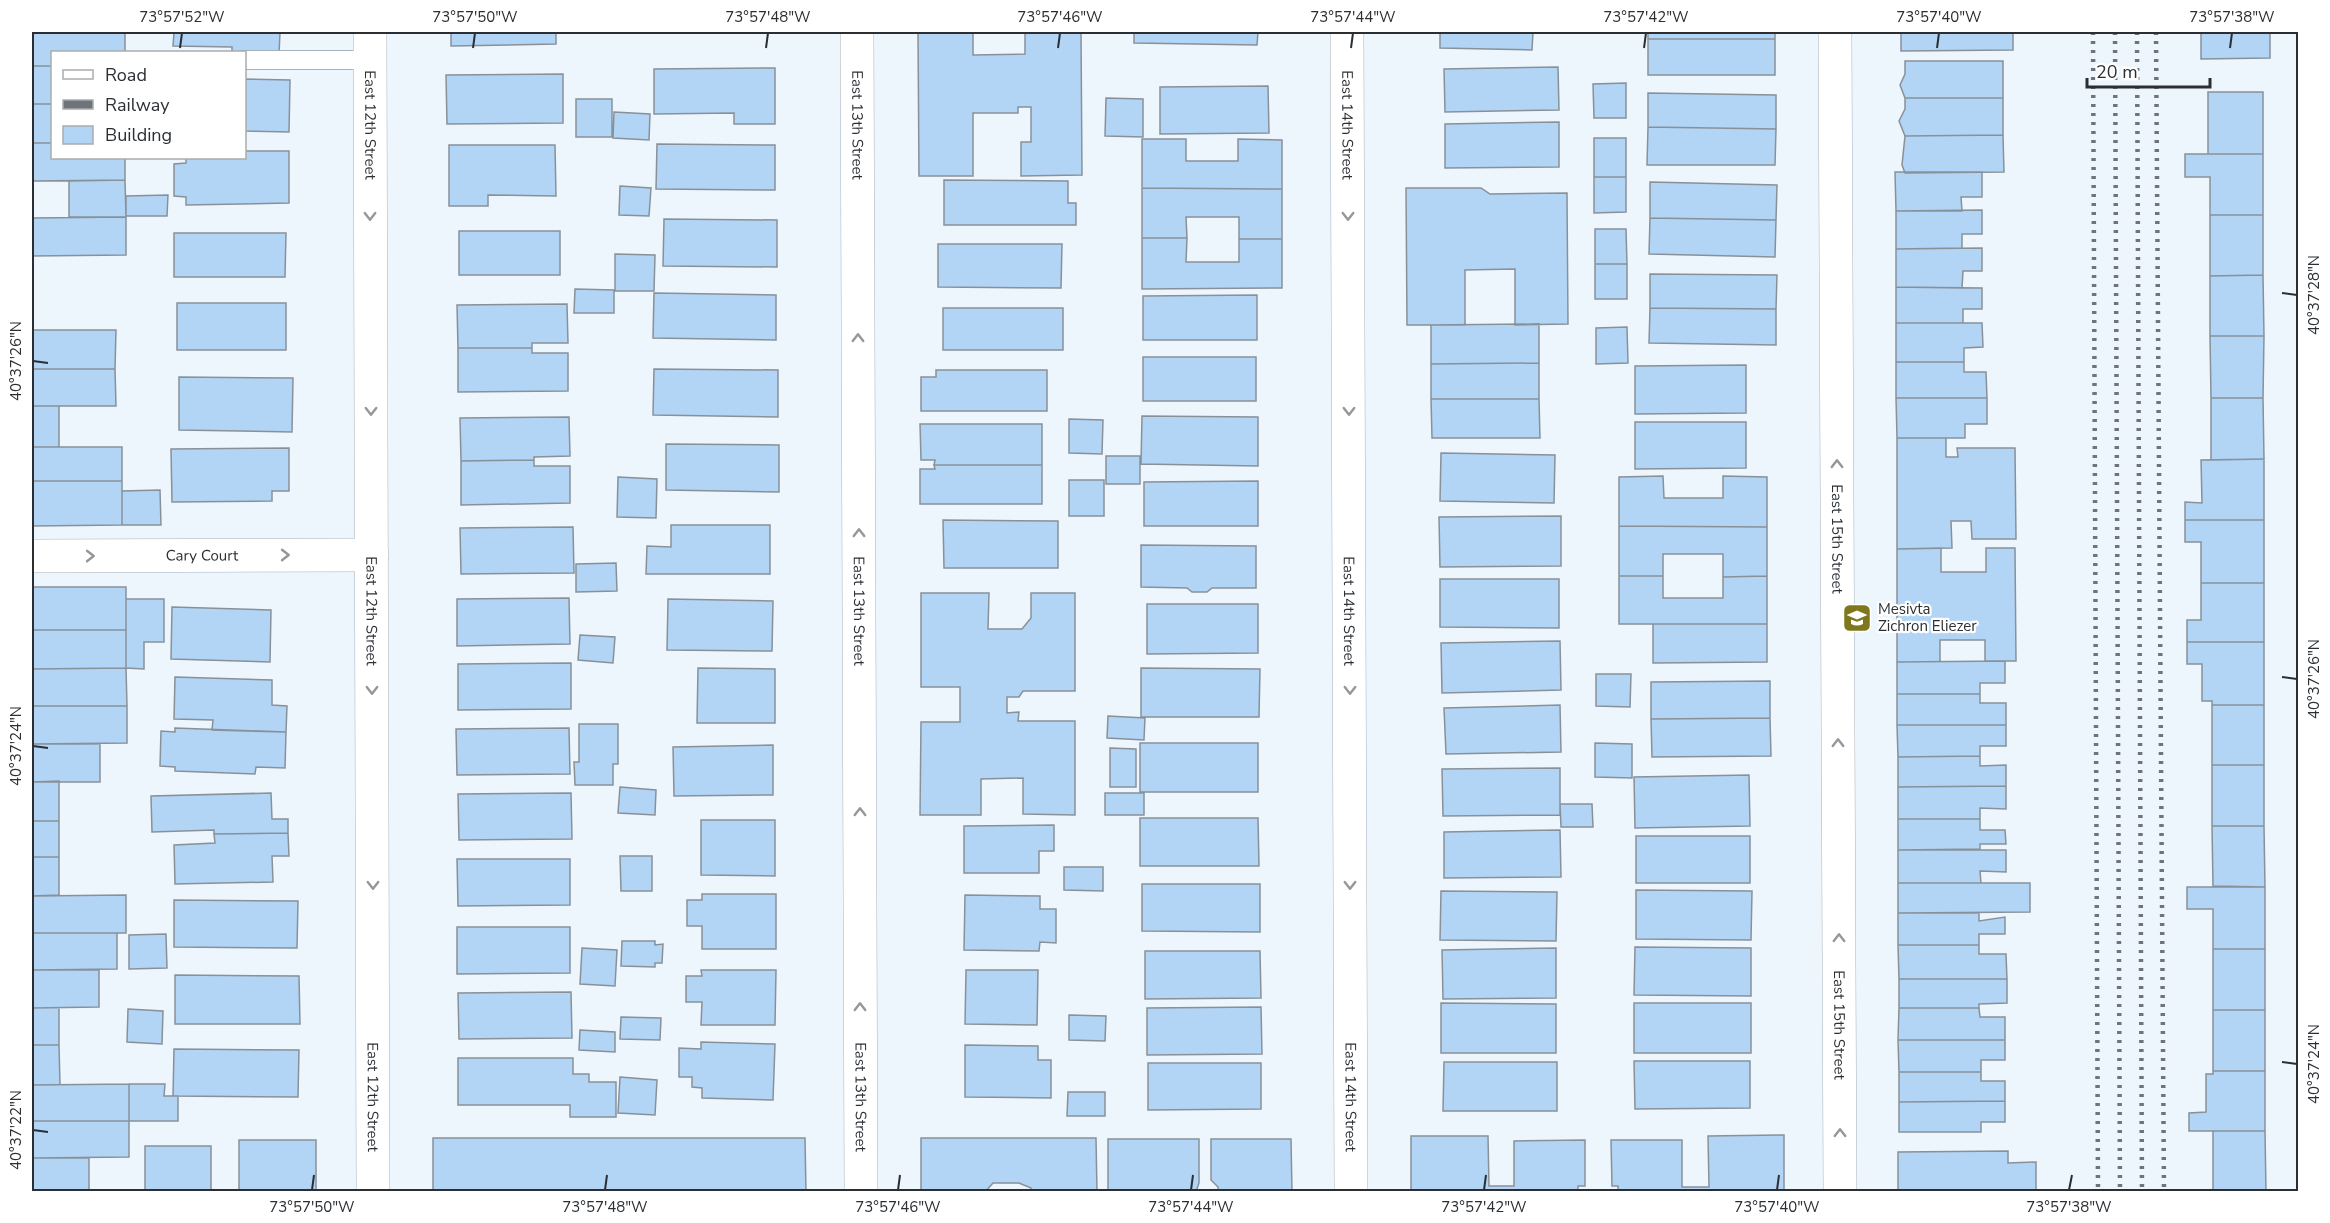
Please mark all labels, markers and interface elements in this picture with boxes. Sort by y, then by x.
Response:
text: 73°57'52"W [139,7,225,27]
text: 73°57'50"W [432,7,518,27]
text: 73°57'48"W [725,7,811,27]
text: 73°57'46"W [1017,7,1103,27]
text: 73°57'44"W [1310,7,1396,27]
text: 73°57'42"W [1603,7,1689,27]
text: 73°57'40"W [1896,7,1982,27]
text: 73°57'38"W [2189,7,2275,27]
legend [51,51,246,159]
scale bar [2087,51,2210,89]
text: 20 m [2096,60,2138,84]
text: Road [105,63,147,87]
street label: East 12th Street [360,70,380,181]
street label: East 13th Street [847,70,868,181]
street label: East 14th Street [1337,70,1358,181]
text: Railway [105,93,170,117]
text: Building [105,123,172,147]
one-way arrow [364,211,376,220]
one-way arrow [1342,211,1354,220]
text: 40°37'28"N [2304,255,2324,335]
text: 40°37'26"N [6,321,26,401]
one-way arrow [852,334,864,343]
one-way arrow [365,406,377,415]
one-way arrow [1343,406,1355,415]
one-way arrow [1831,460,1843,469]
street label: East 15th Street [1827,484,1847,595]
one-way arrow [853,529,865,538]
street label: Cary Court [166,545,239,566]
one-way arrow [280,549,289,561]
one-way arrow [85,550,94,562]
street label: East 12th Street [361,556,382,667]
street label: East 13th Street [849,556,869,667]
street label: East 14th Street [1339,556,1359,667]
place label: Mesivta Zichron Eliezer [1878,599,1977,636]
school or university icon: Mesivta Zichron Eliezer [1841,602,1873,634]
text: 40°37'26"N [2304,639,2324,719]
one-way arrow [366,685,378,694]
one-way arrow [1344,685,1356,694]
text: 40°37'24"N [6,706,26,786]
one-way arrow [1832,739,1844,748]
one-way arrow [854,808,866,817]
one-way arrow [367,880,379,889]
one-way arrow [1344,880,1356,889]
one-way arrow [1833,934,1845,943]
street label: East 15th Street [1829,970,1850,1081]
one-way arrow [854,1003,866,1012]
text: 40°37'24"N [2304,1024,2324,1104]
street label: East 12th Street [363,1042,383,1153]
street label: East 13th Street [850,1042,871,1153]
street label: East 14th Street [1340,1042,1361,1153]
text: 40°37'22"N [6,1090,26,1170]
one-way arrow [1834,1129,1846,1138]
text: 73°57'50"W [269,1197,355,1217]
text: 73°57'48"W [562,1197,648,1217]
text: 73°57'46"W [855,1197,941,1217]
text: 73°57'44"W [1148,1197,1234,1217]
text: 73°57'42"W [1441,1197,1527,1217]
text: 73°57'40"W [1734,1197,1820,1217]
text: 73°57'38"W [2026,1197,2112,1217]

